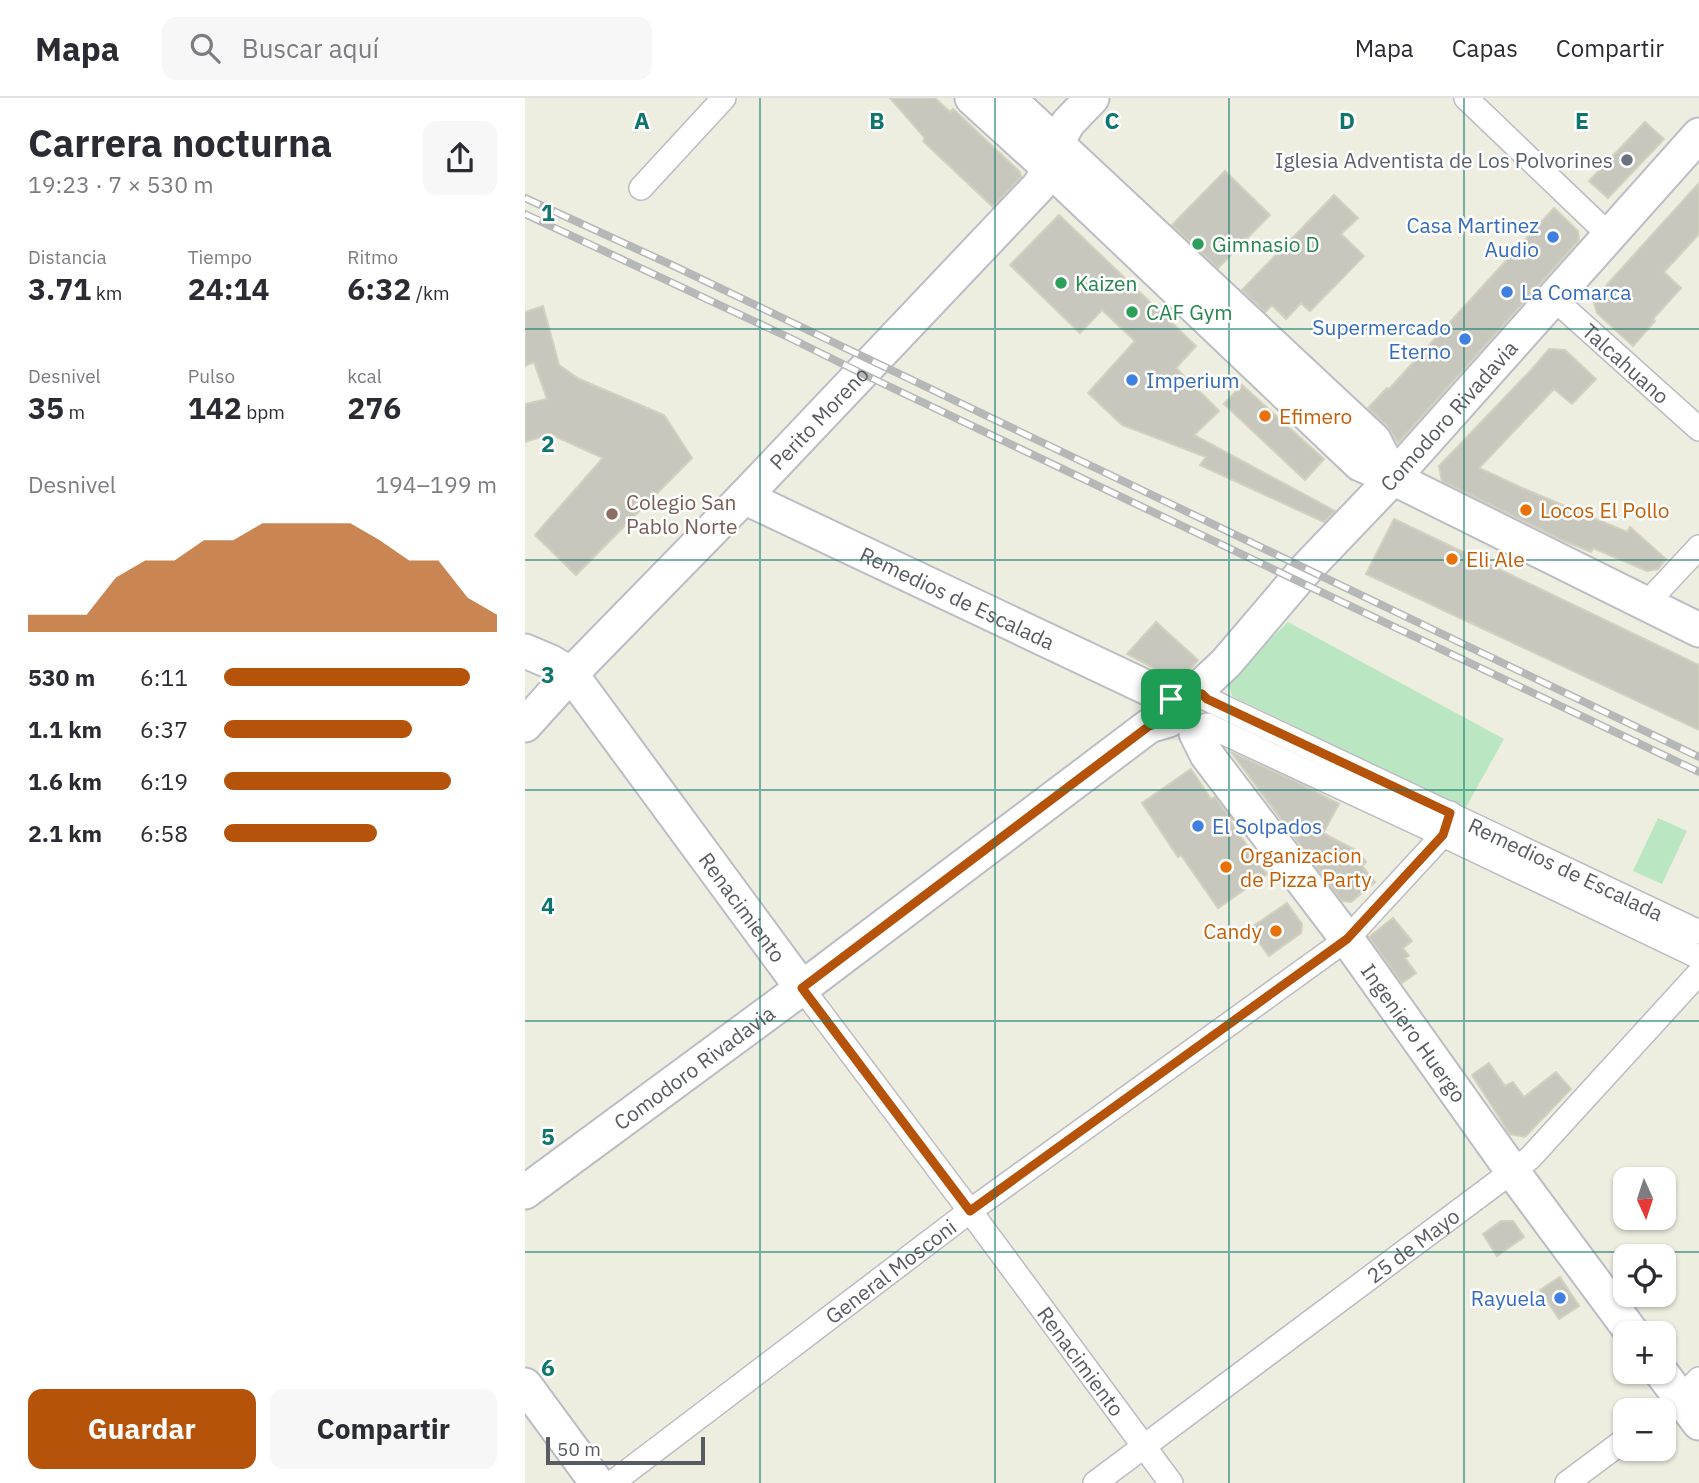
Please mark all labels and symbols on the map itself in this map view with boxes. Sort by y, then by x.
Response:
text: A [634,105,650,135]
text: B [869,105,885,135]
text: C [1105,105,1120,135]
text: D [1339,105,1355,135]
text: E [1575,105,1589,135]
place label: Iglesia Adventista de Los Polvorines [1275,146,1613,174]
marker: Iglesia Adventista de Los Polvorines [1619,152,1635,168]
text: 1 [541,197,555,227]
place label: Casa Martinez Audio [1407,211,1539,263]
marker: Casa Martinez Audio [1545,229,1561,245]
place label: Gimnasio D [1212,230,1320,258]
marker: Gimnasio D [1190,236,1206,252]
place label: Kaizen [1075,269,1137,297]
marker: Kaizen [1053,275,1069,291]
place label: La Comarca [1521,278,1631,306]
marker: La Comarca [1499,284,1515,300]
place label: CAF Gym [1146,298,1233,326]
marker: CAF Gym [1124,304,1140,320]
place label: Supermercado Eterno [1312,313,1451,365]
street label: Talcahuano [1576,317,1676,410]
marker: Supermercado Eterno [1457,331,1473,347]
street label: Comodoro Rivadavia [1374,334,1523,497]
street label: Perito Moreno [763,360,875,476]
place label: Imperium [1146,366,1240,394]
marker: Imperium [1124,372,1140,388]
place label: Efimero [1279,402,1352,430]
marker: Efimero [1257,408,1273,424]
text: 2 [541,428,555,458]
place label: Colegio San Pablo Norte [626,488,738,540]
place label: Locos El Pollo [1540,496,1670,524]
marker: Locos El Pollo [1518,502,1534,518]
marker: Colegio San Pablo Norte [604,506,620,522]
street label: Remedios de Escalada [855,540,1059,656]
place label: Eli Ale [1466,545,1525,573]
marker: Eli Ale [1444,551,1460,567]
text: 3 [541,659,555,689]
pin [1141,669,1201,729]
street label: Remedios de Escalada [1464,811,1668,927]
place label: El Solpados [1212,812,1322,840]
marker: El Solpados [1190,818,1206,834]
place label: Organizacion de Pizza Party [1240,841,1372,893]
street label: Renacimiento [693,847,792,968]
marker: Organizacion de Pizza Party [1218,859,1234,875]
text: 4 [541,890,555,920]
place label: Candy [1203,917,1263,945]
marker: Candy [1268,923,1284,939]
street label: Ingeniero Huergo [1355,958,1473,1108]
street label: Comodoro Rivadavia [608,999,780,1136]
text: 5 [541,1121,555,1151]
north arrow [1613,1167,1677,1230]
street label: 25 de Mayo [1361,1201,1465,1289]
street label: General Mosconi [819,1212,962,1330]
place label: Rayuela [1471,1284,1546,1312]
marker: Rayuela [1552,1290,1568,1306]
street label: Renacimiento [1031,1301,1131,1422]
text: 6 [541,1352,555,1382]
scale bar [546,1434,705,1466]

